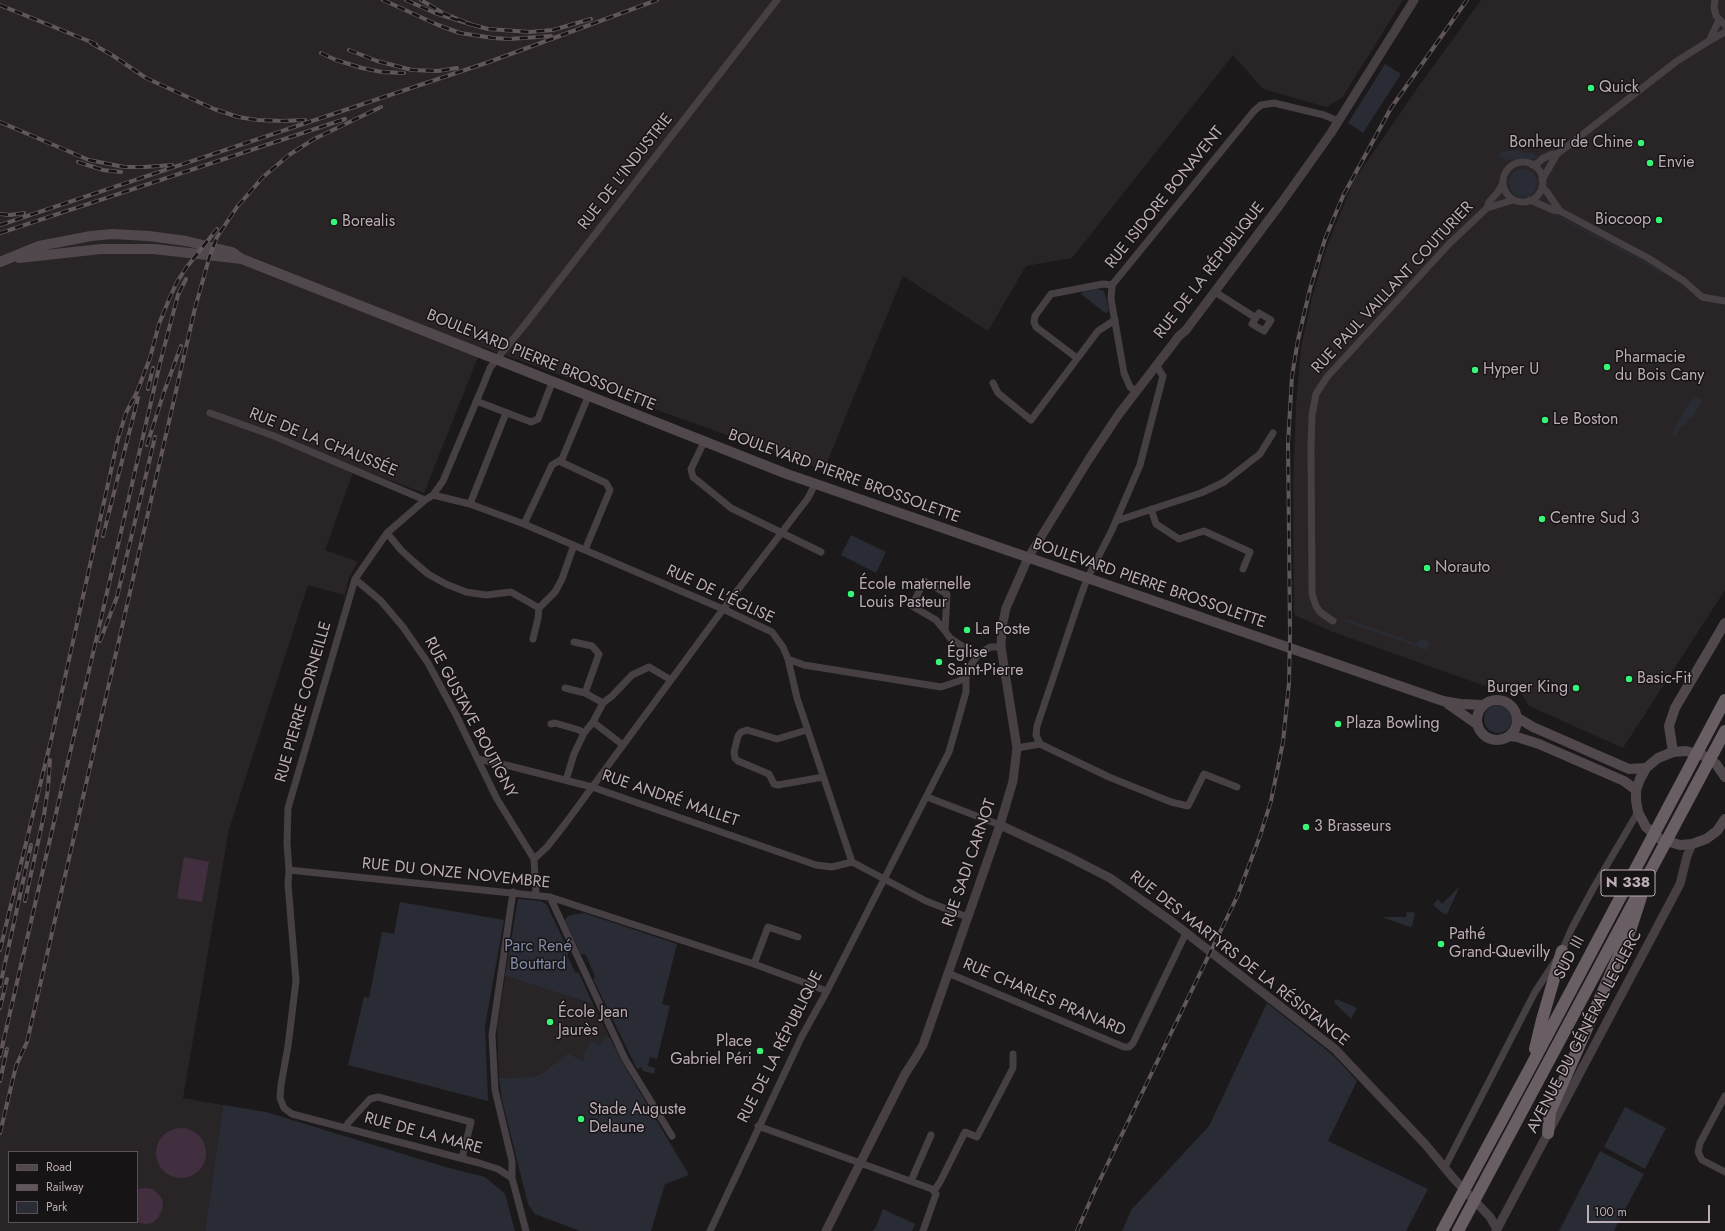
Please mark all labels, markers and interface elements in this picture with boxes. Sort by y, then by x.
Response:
place label: Quick [1599,78,1639,98]
marker: Quick [1586,83,1596,93]
street label: RUE DE L'INDUSTRIE [575,110,677,234]
street label: RUE ISIDORE BONAVENT [1102,123,1228,273]
place label: Bonheur de Chine [1509,133,1633,153]
marker: Bonheur de Chine [1636,138,1646,148]
place label: Envie [1658,153,1695,173]
marker: Envie [1645,158,1655,168]
street label: RUE PAUL VAILLANT COUTURIER [1308,198,1478,378]
street label: RUE DE LA RÉPUBLIQUE [1151,199,1269,343]
place label: Biocoop [1595,210,1651,230]
place label: Borealis [342,212,395,232]
marker: Biocoop [1654,215,1664,225]
marker: Borealis [329,217,339,227]
street label: BOULEVARD PIERRE BROSSOLETTE [424,306,658,416]
place label: Pharmacie du Bois Cany [1615,348,1704,386]
place label: Hyper U [1483,360,1539,380]
marker: Pharmacie du Bois Cany [1602,362,1612,372]
marker: Hyper U [1470,365,1480,375]
street label: RUE DE LA CHAUSSÉE [246,404,400,482]
place label: Le Boston [1553,410,1618,430]
marker: Le Boston [1540,415,1550,425]
street label: BOULEVARD PIERRE BROSSOLETTE [725,426,963,528]
place label: Centre Sud 3 [1550,509,1640,529]
marker: Centre Sud 3 [1537,514,1547,524]
street label: BOULEVARD PIERRE BROSSOLETTE [1030,535,1268,633]
place label: Norauto [1435,558,1490,578]
street label: RUE DE L'ÉGLISE [663,562,777,628]
marker: Norauto [1422,563,1432,573]
place label: École maternelle Louis Pasteur [859,575,971,613]
marker: École maternelle Louis Pasteur [846,589,856,599]
street label: RUE PIERRE CORNEILLE [272,619,336,785]
place label: La Poste [975,620,1030,640]
marker: La Poste [962,625,972,635]
street label: RUE GUSTAVE BOUTIGNY [419,634,521,802]
place label: Église Saint-Pierre [947,643,1023,681]
marker: Église Saint-Pierre [934,657,944,667]
place label: Basic-Fit [1637,669,1691,689]
marker: Basic-Fit [1624,674,1634,684]
place label: Burger King [1487,678,1568,698]
marker: Burger King [1571,683,1581,693]
place label: Plaza Bowling [1346,714,1440,734]
marker: Plaza Bowling [1333,719,1343,729]
street label: RUE ANDRÉ MALLET [599,767,741,831]
street label: RUE SADI CARNOT [939,797,1001,929]
place label: 3 Brasseurs [1314,817,1391,837]
marker: 3 Brasseurs [1301,822,1311,832]
street label: RUE DU ONZE NOVEMBRE [361,855,551,893]
street label: RUE DES MARTYRS DE LA RÉSISTANCE [1126,867,1352,1051]
road number: N 338 [1601,870,1655,896]
place label: Pathé Grand-Quevilly [1449,925,1550,963]
street label: AVENUE DU GÉNÉRAL LECLERC [1523,927,1647,1137]
street label: SUD III [1551,933,1589,983]
park label: Parc René Bouttard [504,937,572,975]
marker: Pathé Grand-Quevilly [1436,939,1446,949]
street label: RUE CHARLES PRANARD [960,955,1128,1041]
street label: RUE DE LA RÉPUBLIQUE [734,968,828,1126]
place label: École Jean Jaurès [558,1003,628,1041]
marker: École Jean Jaurès [545,1017,555,1027]
place label: Place Gabriel Péri [670,1032,752,1070]
marker: Place Gabriel Péri [755,1046,765,1056]
place label: Stade Auguste Delaune [589,1100,686,1138]
street label: RUE DE LA MARE [362,1109,484,1159]
marker: Stade Auguste Delaune [576,1114,586,1124]
legend [8,1151,138,1223]
text: Road [46,1158,72,1176]
text: Railway [46,1178,84,1196]
scale bar [1589,1197,1712,1223]
text: Park [46,1198,67,1216]
text: 100 m [1594,1203,1627,1221]

